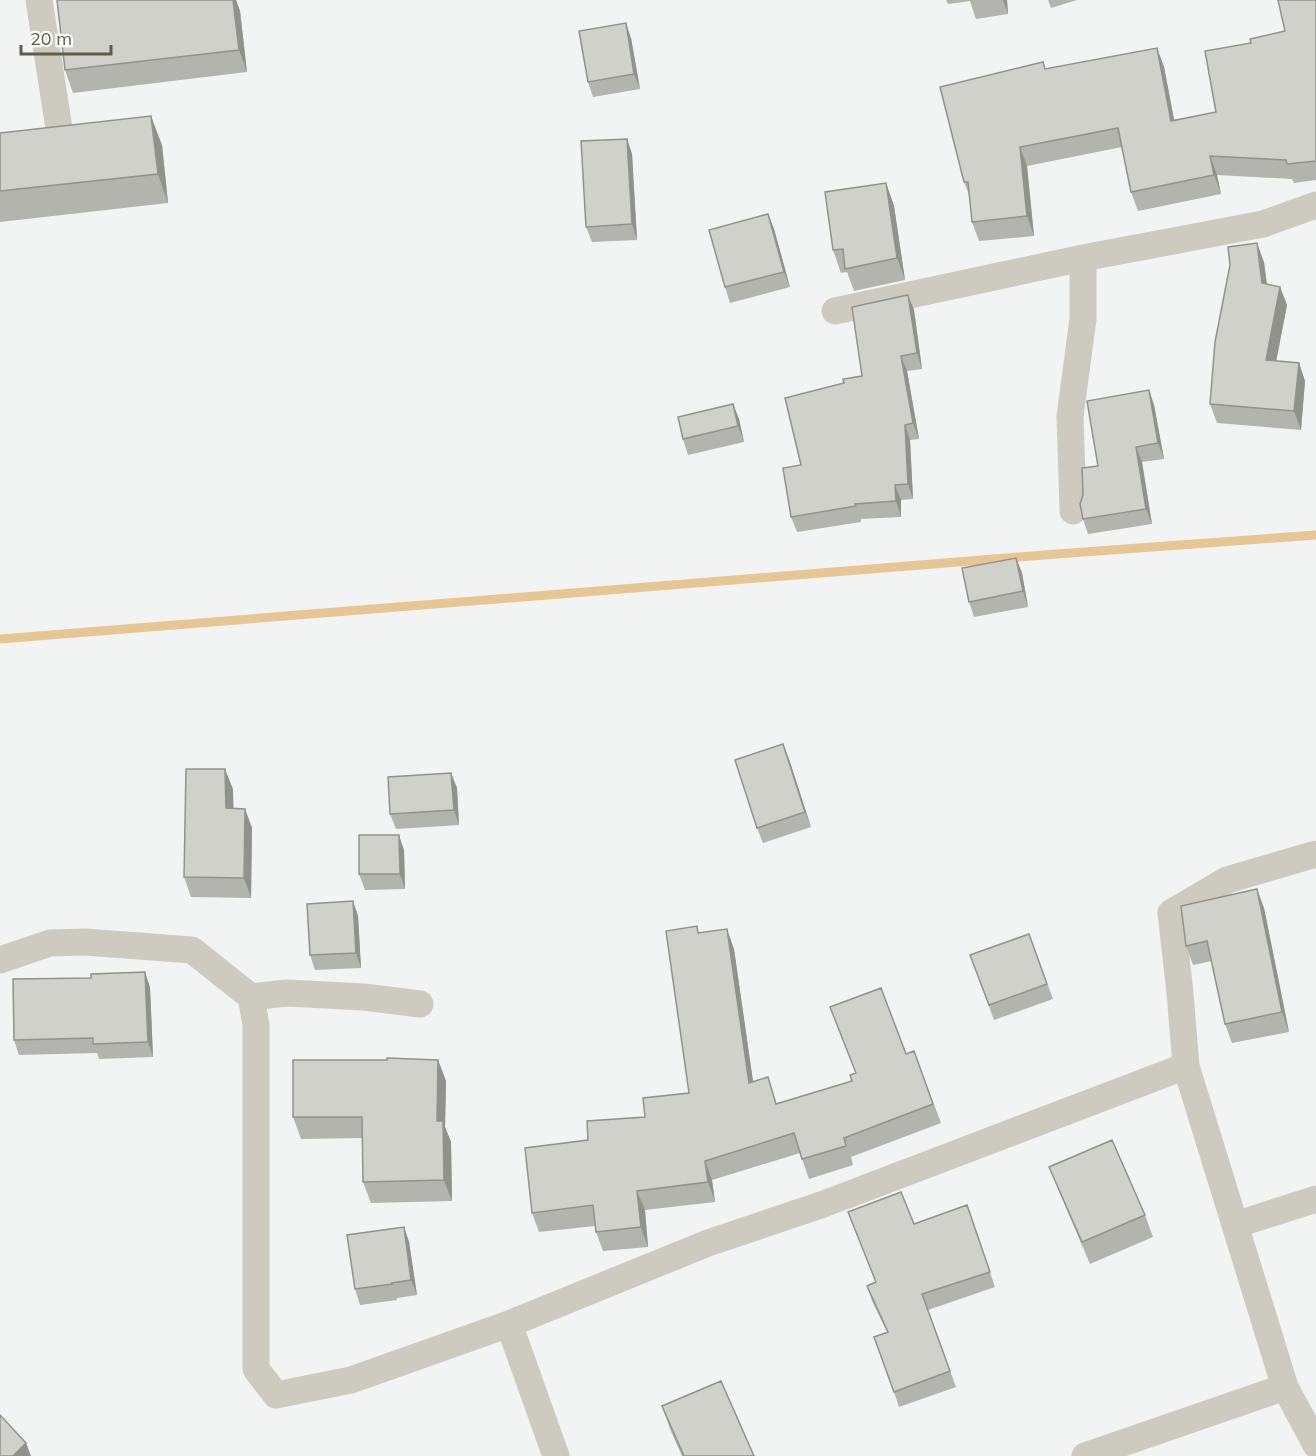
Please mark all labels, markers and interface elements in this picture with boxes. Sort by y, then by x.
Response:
scale bar [21,18,111,56]
text: 20 m [30,27,72,50]

